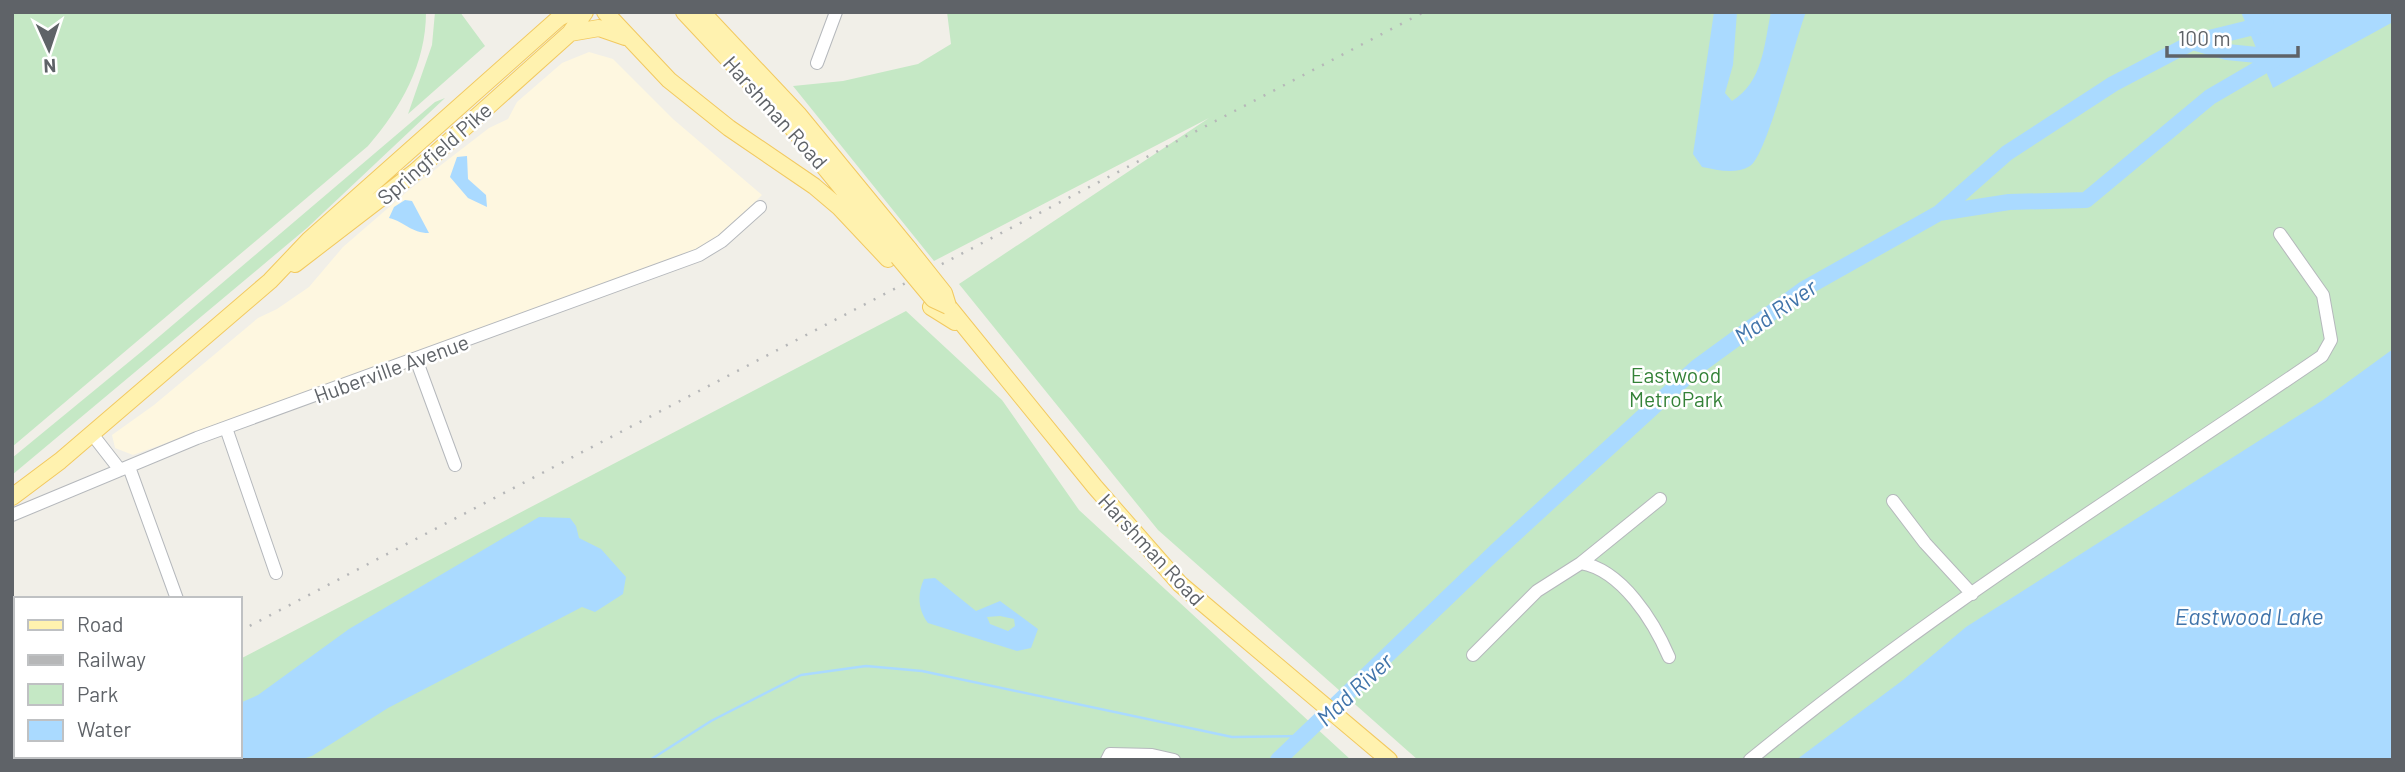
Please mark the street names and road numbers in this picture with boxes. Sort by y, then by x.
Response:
street label: Harshman Road [719,50,833,174]
street label: Springfield Pike [372,97,496,209]
street label: Huberville Avenue [310,328,472,408]
street label: Harshman Road [1094,488,1210,610]

